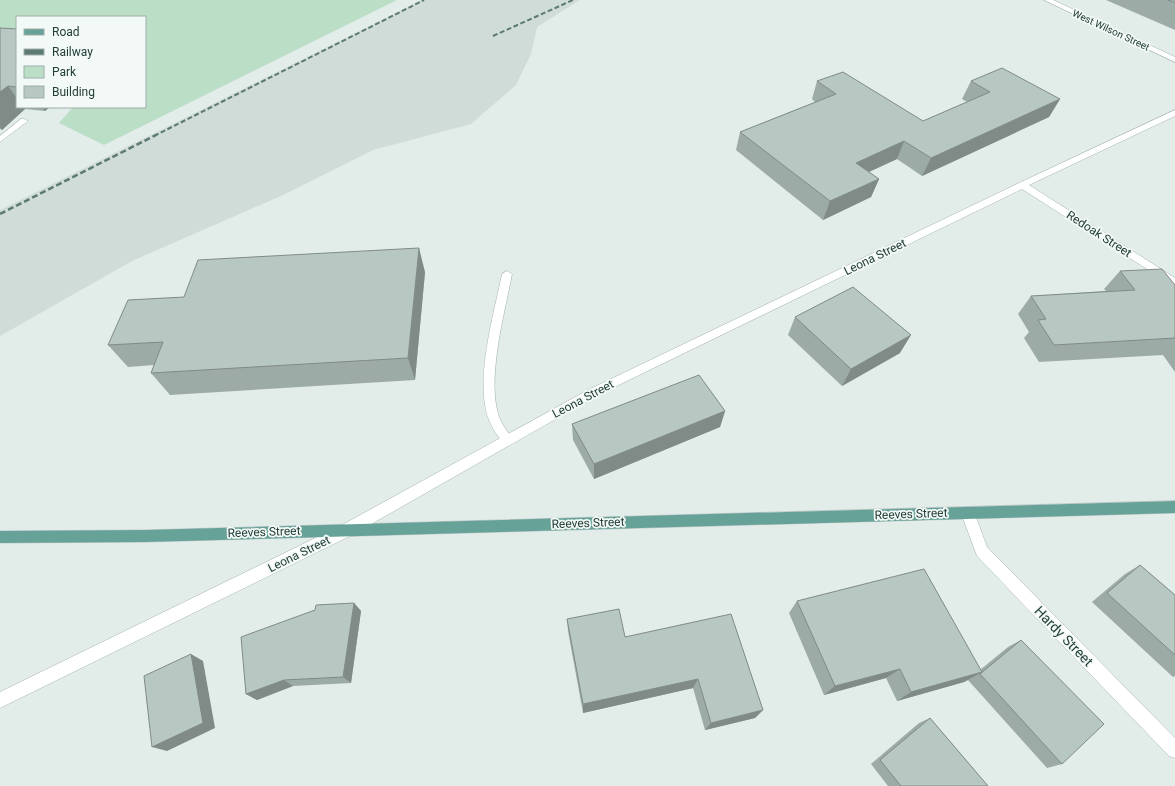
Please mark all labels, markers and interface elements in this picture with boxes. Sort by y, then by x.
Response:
street label: West Wilson Street [1071,7,1151,53]
legend [16,16,146,108]
text: Road [52,25,80,39]
text: Railway [52,45,93,59]
text: Park [52,65,77,79]
text: Building [52,85,95,99]
street label: Redoak Street [1064,208,1134,260]
street label: Leona Street [842,236,908,278]
street label: Leona Street [550,377,616,421]
street label: Reeves Street [874,506,948,522]
street label: Reeves Street [551,515,625,531]
street label: Reeves Street [227,524,301,540]
street label: Leona Street [266,533,332,575]
street label: Hardy Street [1031,603,1097,670]

